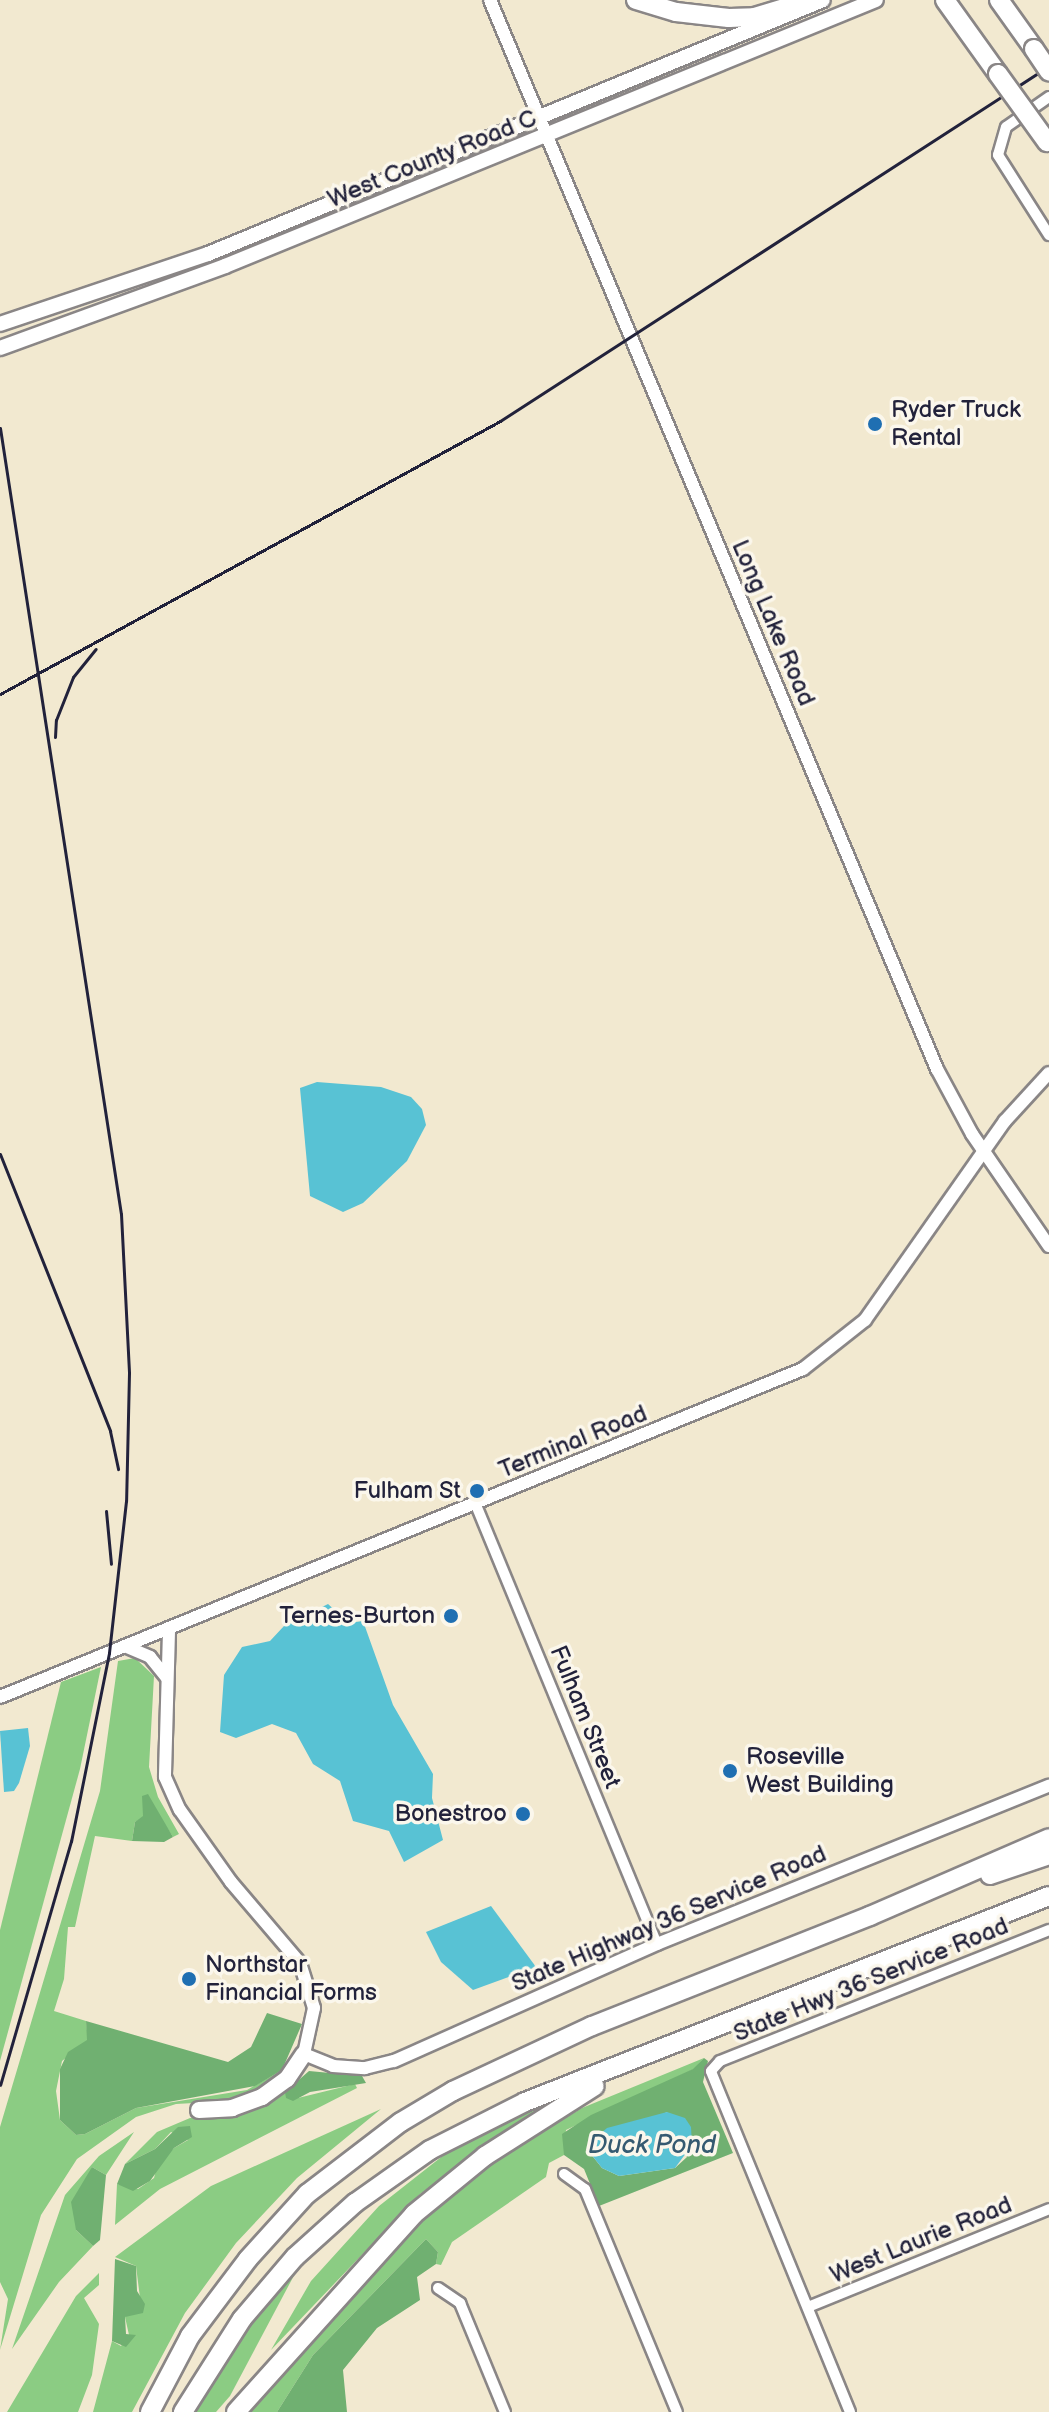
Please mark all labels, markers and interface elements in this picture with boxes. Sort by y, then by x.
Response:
street label: West County Road C [323,104,541,214]
place label: Ryder Truck Rental [891,396,1021,452]
marker: Ryder Truck Rental [866,415,884,433]
street label: Long Lake Road [725,536,821,710]
street label: Terminal Road [495,1399,651,1485]
place label: Fulham St [353,1477,461,1505]
marker: Fulham St [468,1482,486,1500]
place label: Ternes-Burton [279,1602,435,1630]
marker: Ternes-Burton [442,1607,460,1625]
street label: Fulham Street [543,1641,627,1793]
place label: Roseville West Building [746,1743,894,1799]
marker: Roseville West Building [721,1762,739,1780]
place label: Bonestroo [394,1800,507,1828]
marker: Bonestroo [514,1805,532,1823]
street label: State Highway 36 Service Road [506,1839,832,1999]
street label: State Hwy 36 Service Road [728,1911,1014,2049]
place label: Northstar Financial Forms [205,1951,377,2007]
marker: Northstar Financial Forms [180,1970,198,1988]
water label: Duck Pond [588,2130,716,2162]
street label: West Laurie Road [826,2190,1016,2290]

